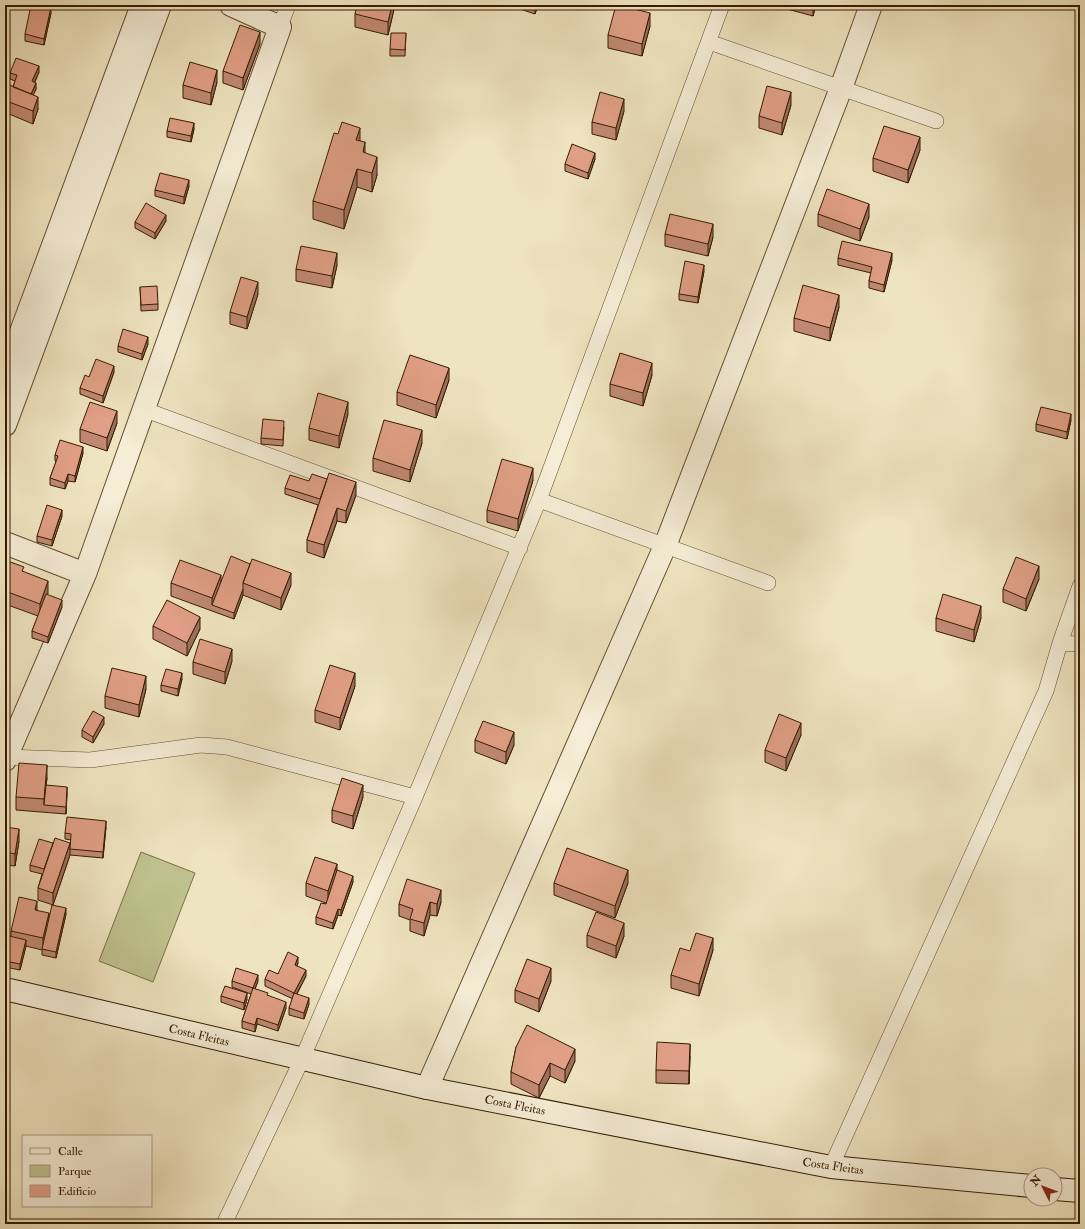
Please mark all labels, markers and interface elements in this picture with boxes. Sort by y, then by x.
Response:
street label: Costa Fleitas [167,1021,231,1050]
street label: Costa Fleitas [483,1092,547,1119]
legend [22,1135,152,1207]
text: Calle [58,1144,83,1159]
street label: Costa Fleitas [801,1155,865,1178]
text: Parque [58,1164,92,1179]
north arrow [1023,1167,1063,1207]
text: N [1027,1172,1045,1189]
text: Edificio [58,1184,96,1199]

